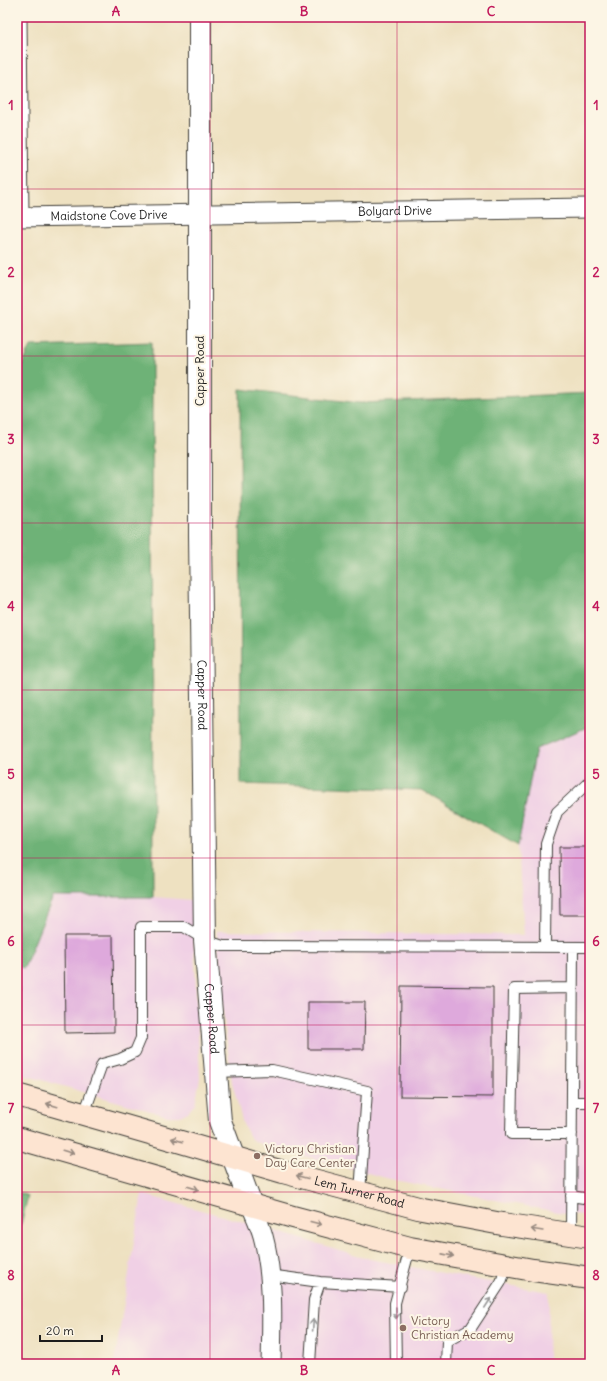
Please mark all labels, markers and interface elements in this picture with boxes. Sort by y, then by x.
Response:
text: A [112,3,121,20]
text: B [300,3,309,20]
text: C [487,3,496,20]
text: 1 [8,97,14,114]
text: 1 [593,97,599,114]
street label: Bolyard Drive [358,202,432,219]
street label: Maidstone Cove Drive [50,207,168,223]
text: 2 [7,264,15,281]
text: 2 [592,264,600,281]
street label: Capper Road [192,336,207,406]
text: 3 [7,431,15,448]
text: 3 [592,431,600,448]
text: 4 [7,598,15,615]
text: 4 [592,598,600,615]
street label: Capper Road [195,660,210,730]
text: 5 [7,766,15,783]
text: 5 [592,766,600,783]
text: 6 [7,933,15,950]
text: 6 [592,933,600,950]
street label: Capper Road [202,983,222,1055]
text: 7 [8,1100,15,1117]
text: 7 [593,1100,600,1117]
one-way arrow [46,1101,59,1108]
one-way arrow [171,1136,184,1143]
place label: Victory Christian Day Care Center [265,1141,355,1170]
one-way arrow [61,1149,74,1157]
marker: Victory Christian Day Care Center [252,1151,262,1161]
one-way arrow [295,1173,308,1181]
street label: Lem Turner Road [313,1173,406,1211]
one-way arrow [186,1185,199,1192]
one-way arrow [309,1220,322,1227]
one-way arrow [531,1226,544,1234]
one-way arrow [442,1251,455,1259]
text: 8 [7,1267,15,1284]
text: 8 [592,1267,600,1284]
one-way arrow [484,1297,493,1308]
one-way arrow [392,1306,399,1319]
place label: Victory Christian Academy [411,1313,514,1342]
scale bar [40,1317,102,1343]
one-way arrow [309,1319,316,1332]
text: 20 m [46,1323,74,1338]
marker: Victory Christian Academy [398,1323,408,1333]
text: A [112,1362,121,1379]
text: B [300,1362,309,1379]
text: C [487,1362,496,1379]

